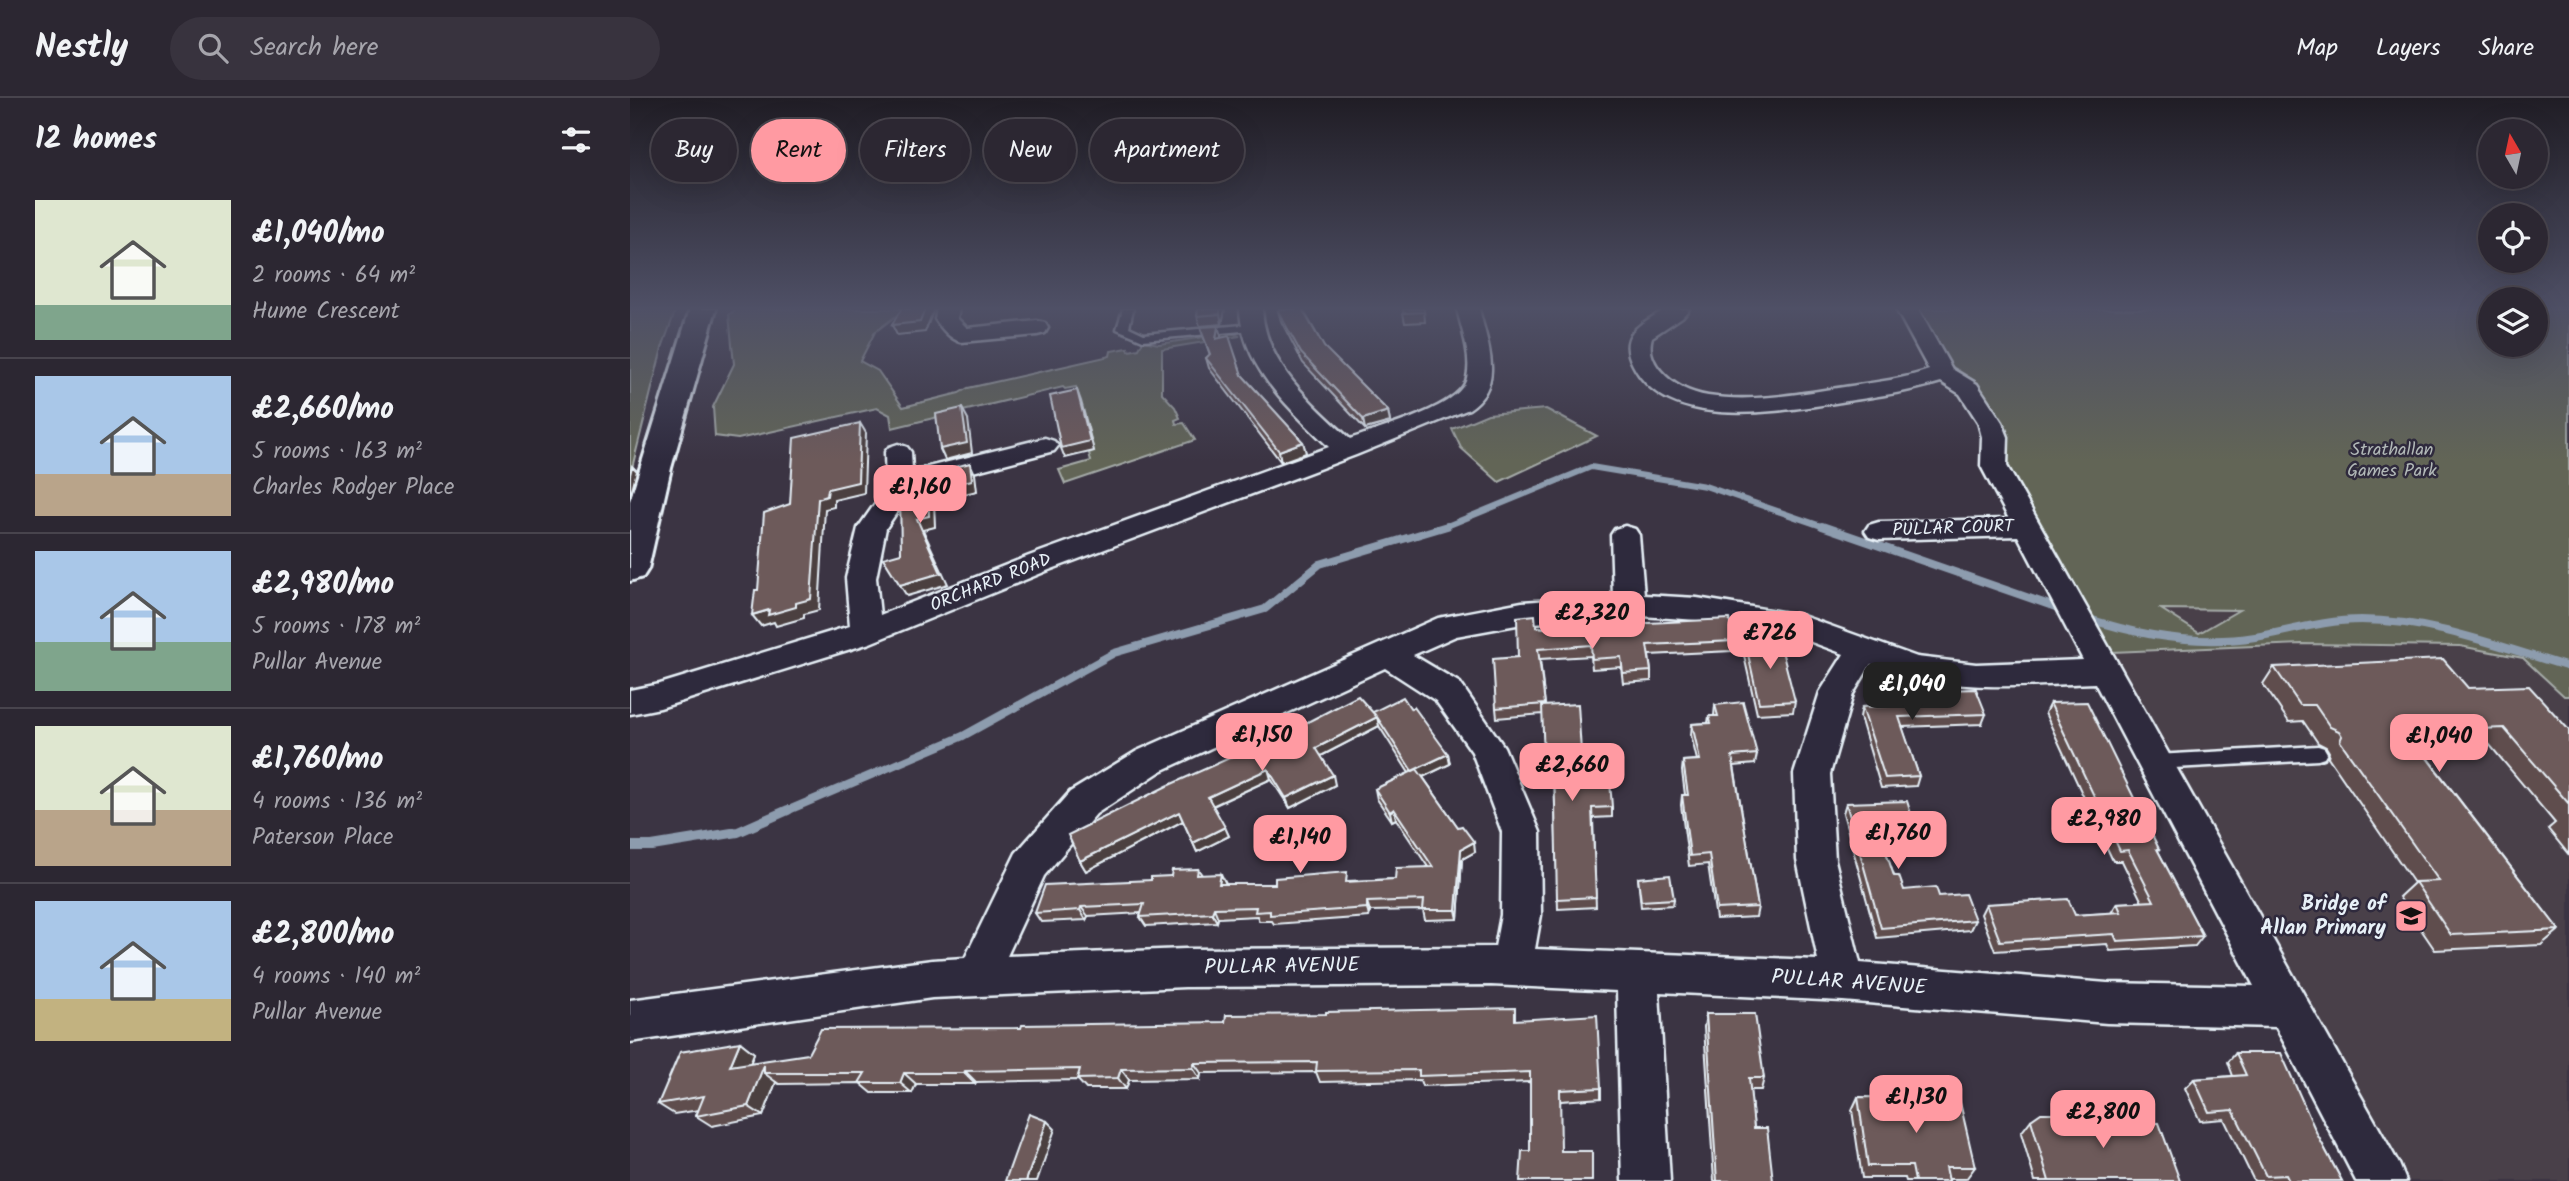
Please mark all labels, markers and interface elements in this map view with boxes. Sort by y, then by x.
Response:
search box [170,17,660,80]
text: Nestly [35,22,128,75]
text: Search here [250,27,378,69]
icon: search [194,29,232,67]
text: Map [2296,29,2338,68]
text: Layers [2376,29,2440,68]
text: Share [2478,29,2534,68]
text: 12 homes [35,116,157,164]
chip: Buy [651,119,737,182]
chip: Rent [751,119,846,182]
chip: Filters [860,119,970,182]
chip: New [984,119,1076,182]
chip: Apartment [1090,119,1244,182]
north arrow [2478,119,2548,189]
map controls [2478,119,2548,357]
icon: filters [557,121,595,159]
button: locate [2478,203,2548,273]
text: £1,040/mo [252,210,385,258]
icon: home [91,228,175,312]
text: 2 rooms · 64 m² [252,258,415,294]
button: layers [2478,287,2548,357]
text: Hume Crescent [252,294,400,330]
text: £2,660/mo [252,386,394,434]
icon: home [91,404,175,488]
text: 5 rooms · 163 m² [252,434,422,470]
park label: Strathallan Games Park [2347,436,2437,486]
pin: £1,160 [863,466,977,525]
text: Charles Rodger Place [252,470,454,506]
text: £1,160 [889,470,951,506]
street label: PULLAR COURT [1892,512,2016,546]
street label: ORCHARD ROAD [926,545,1056,621]
text: £2,980/mo [252,561,394,609]
icon: home [91,579,175,663]
pin: £2,320 [1535,592,1649,651]
text: £2,320 [1555,596,1629,632]
text: 5 rooms · 178 m² [252,609,420,645]
pin: £726 [1729,612,1811,671]
text: £726 [1743,616,1797,652]
text: Pullar Avenue [252,645,382,681]
pin: £1,040 [1855,662,1969,722]
text: £1,040 [1879,667,1945,703]
pin: £1,150 [1205,714,1319,773]
pin: £1,040 [2382,714,2496,774]
text: £1,150 [1232,718,1292,754]
text: £1,040 [2406,719,2472,755]
text: £1,760/mo [252,736,383,784]
pin: £2,660 [1515,744,1629,803]
text: £2,660 [1535,748,1609,784]
icon: home [91,754,175,838]
text: 4 rooms · 136 m² [252,784,422,820]
pin: £2,980 [2047,798,2161,857]
text: £2,980 [2067,802,2141,838]
pin: £1,760 [1841,812,1955,871]
pin: £1,140 [1243,816,1357,875]
text: £1,760 [1866,816,1930,852]
text: Paterson Place [252,820,393,856]
text: £1,140 [1269,820,1331,856]
place label: Bridge of Allan Primary [2260,888,2388,945]
school or university icon: Bridge of Allan Primary [2392,897,2430,935]
text: £2,800/mo [252,911,395,959]
icon: home [91,929,175,1013]
street label: PULLAR AVENUE [1204,949,1361,985]
text: 4 rooms · 140 m² [252,959,420,995]
street label: PULLAR AVENUE [1770,961,1928,1005]
text: Pullar Avenue [252,995,382,1031]
pin: £1,130 [1859,1076,1973,1135]
text: £1,130 [1885,1080,1947,1116]
pin: £2,800 [2046,1090,2160,1150]
text: £2,800 [2066,1095,2140,1131]

